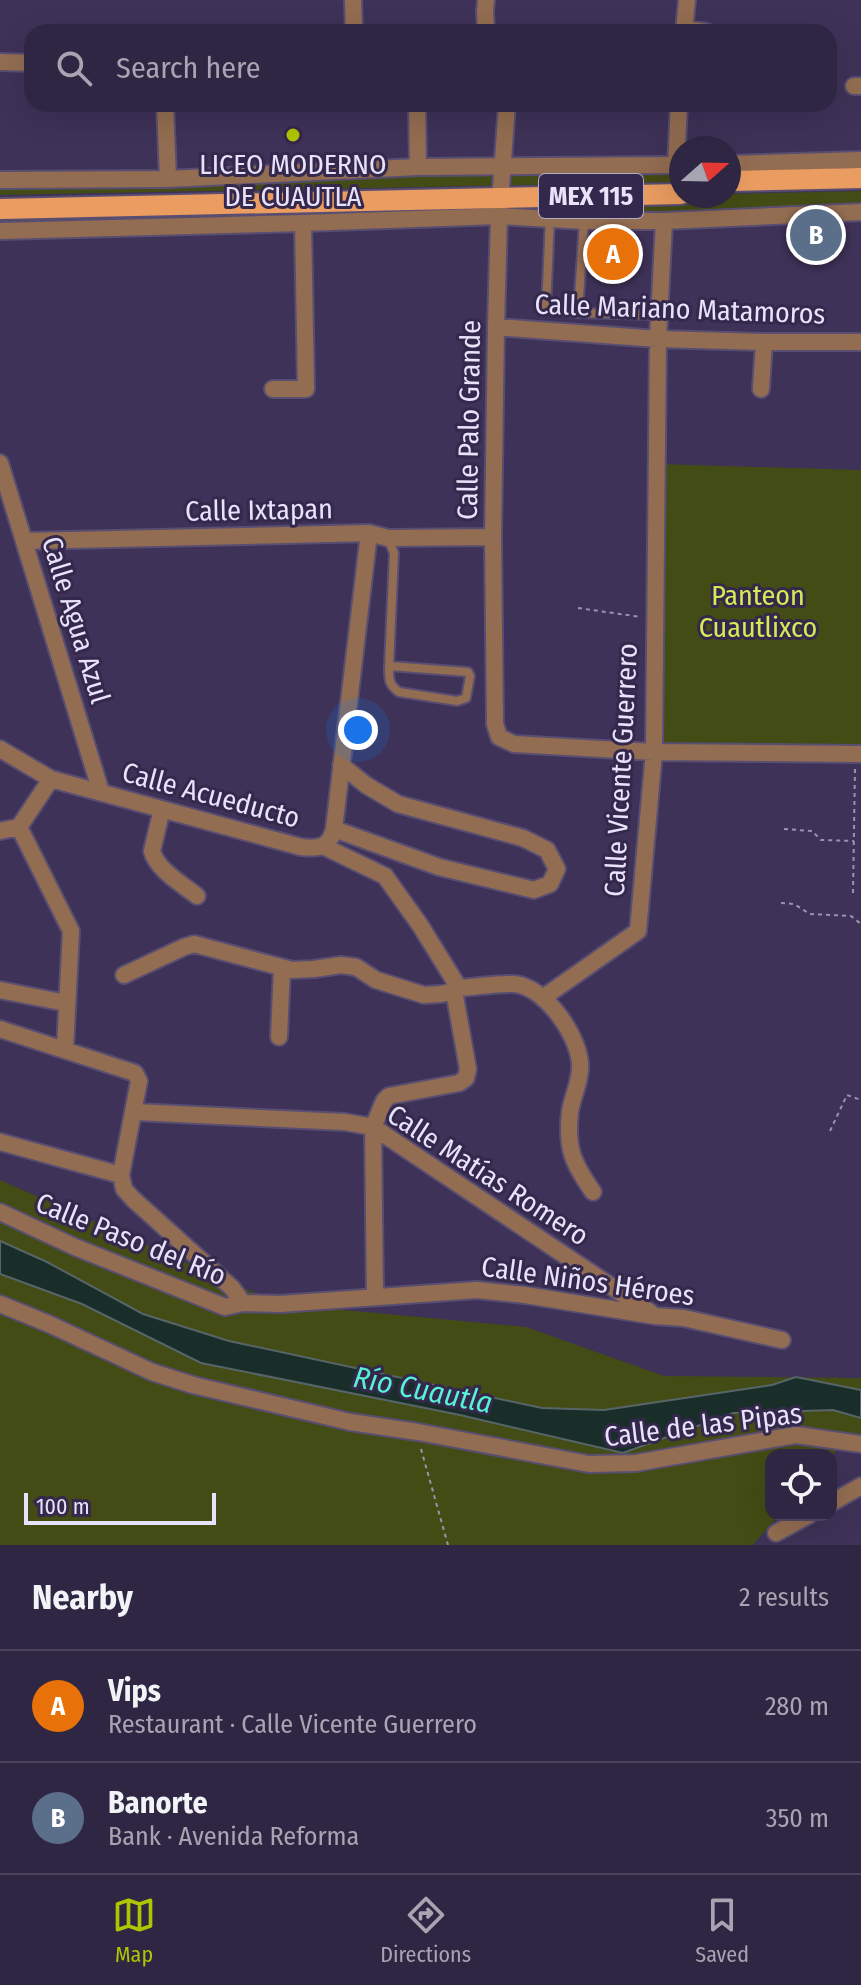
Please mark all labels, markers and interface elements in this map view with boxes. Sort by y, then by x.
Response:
search box [24,24,837,112]
icon: search [52,46,96,90]
text: Search here [116,50,261,86]
marker: LICEO MODERNO DE CUAUTLA [284,126,302,144]
north arrow [669,136,741,208]
place label: LICEO MODERNO DE CUAUTLA [199,148,387,213]
road number: MEX 115 [539,174,643,218]
pin: B [790,205,842,265]
pin: A [587,224,639,284]
street label: Calle Mariano Matamoros [534,287,826,331]
street label: Calle Palo Grande [451,320,487,520]
street label: Calle Ixtapan [185,492,333,528]
street label: Calle Agua Azul [35,533,117,707]
park label: Panteon Cuautlixco [699,579,817,644]
street label: Calle Vicente Guerrero [598,642,644,898]
your location [338,710,378,750]
street label: Calle Acueducto [119,755,303,835]
street label: Calle Matías Romero [381,1098,595,1252]
street label: Calle Paso del Río [31,1186,231,1292]
street label: Calle Niños Héroes [479,1250,697,1312]
water label: Río Cuautla [351,1359,495,1421]
street label: Calle de las Pipas [602,1396,804,1454]
map controls [765,1449,837,1521]
button: locate [765,1449,837,1521]
scale bar [24,1489,216,1525]
text: 100 m [36,1493,90,1520]
text: Nearby [32,1577,133,1618]
text: 2 results [739,1582,829,1613]
text: Vips [108,1673,161,1709]
text: A [51,1691,65,1722]
text: 280 m [765,1691,829,1722]
text: Restaurant · Calle Vicente Guerrero [108,1709,477,1740]
text: Banorte [108,1785,208,1821]
text: B [51,1803,65,1834]
text: 350 m [766,1803,829,1834]
text: Bank · Avenida Reforma [108,1821,359,1852]
tab: Map [112,1893,156,1968]
tab: Directions [380,1893,471,1968]
tab: Saved [695,1893,749,1968]

